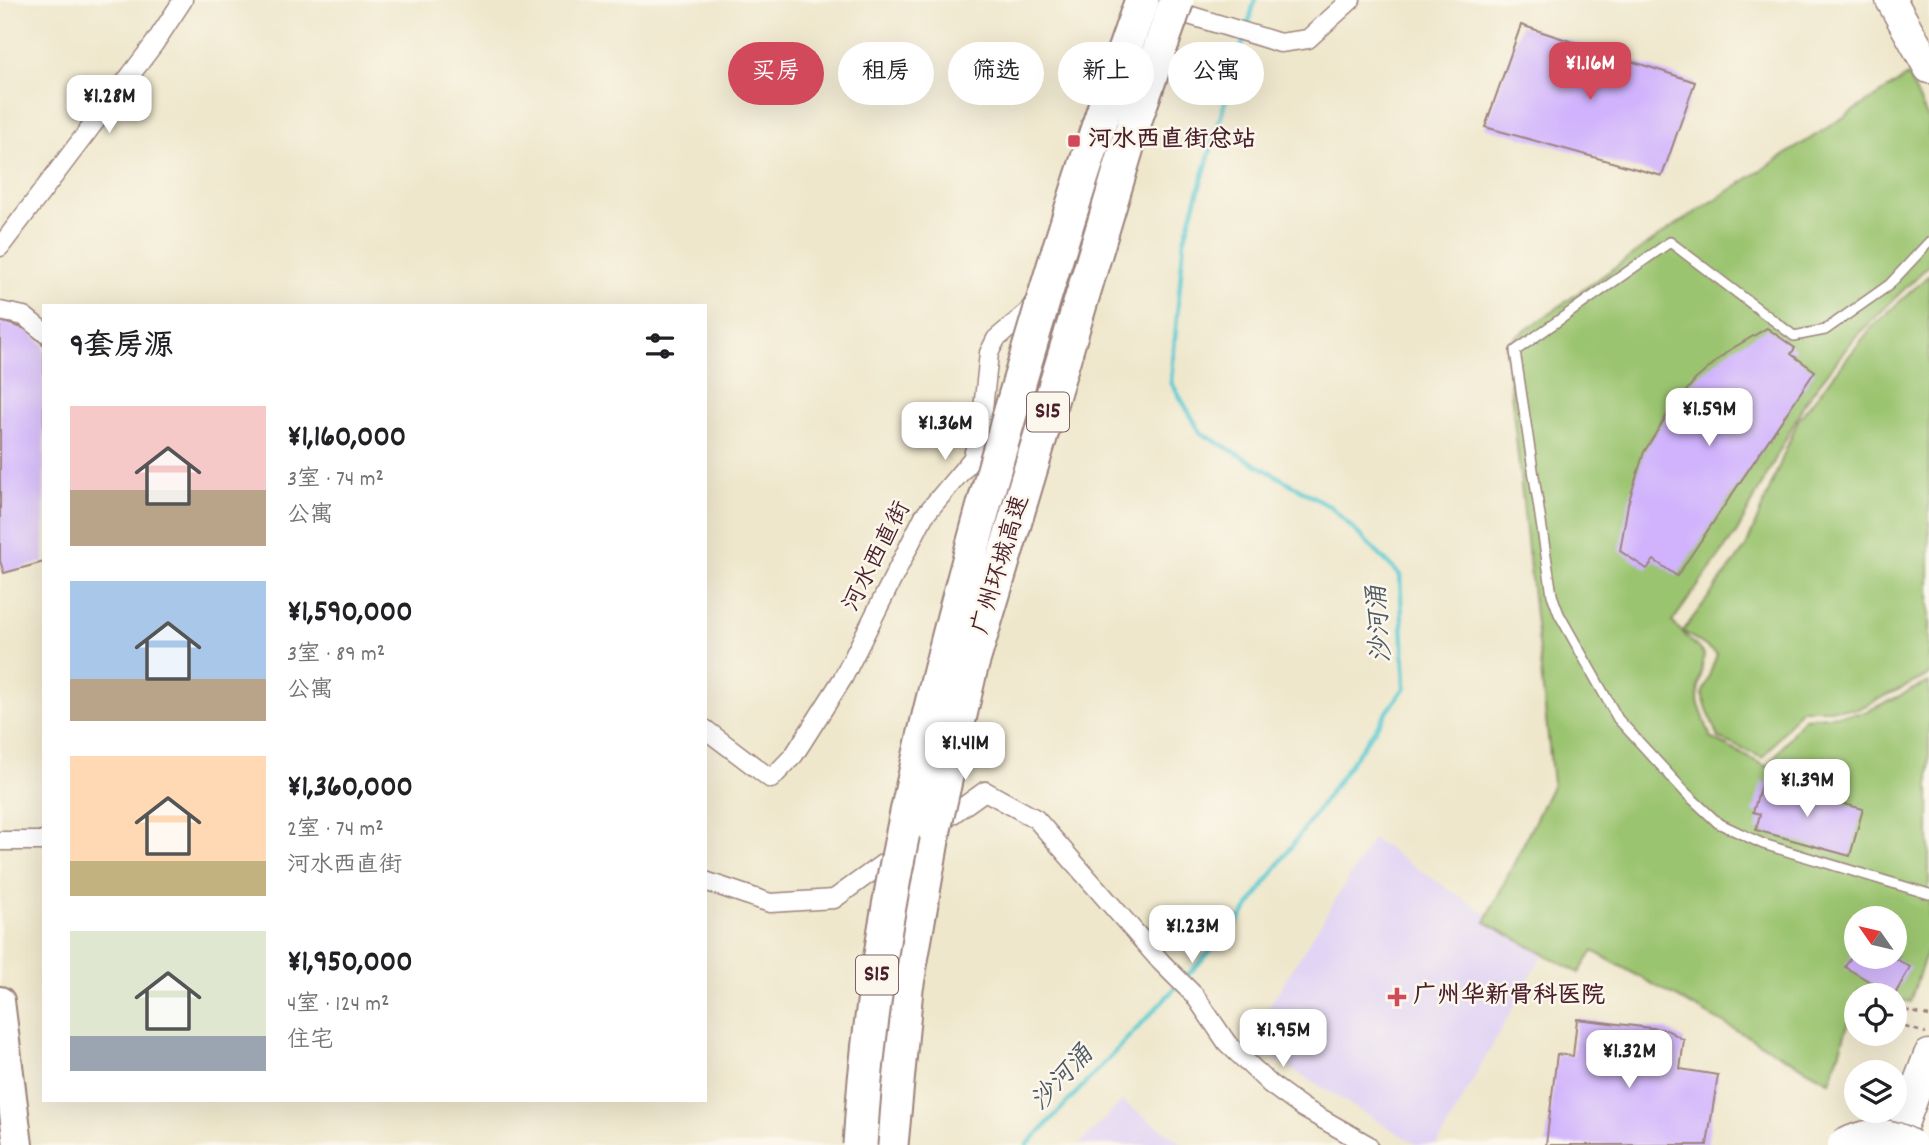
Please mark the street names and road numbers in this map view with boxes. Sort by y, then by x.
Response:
road number: S15 [1027,392,1069,432]
street label: 广州环城高速 [965,491,1039,639]
street label: 河水西直街 [836,496,920,618]
road number: S15 [856,956,898,994]

